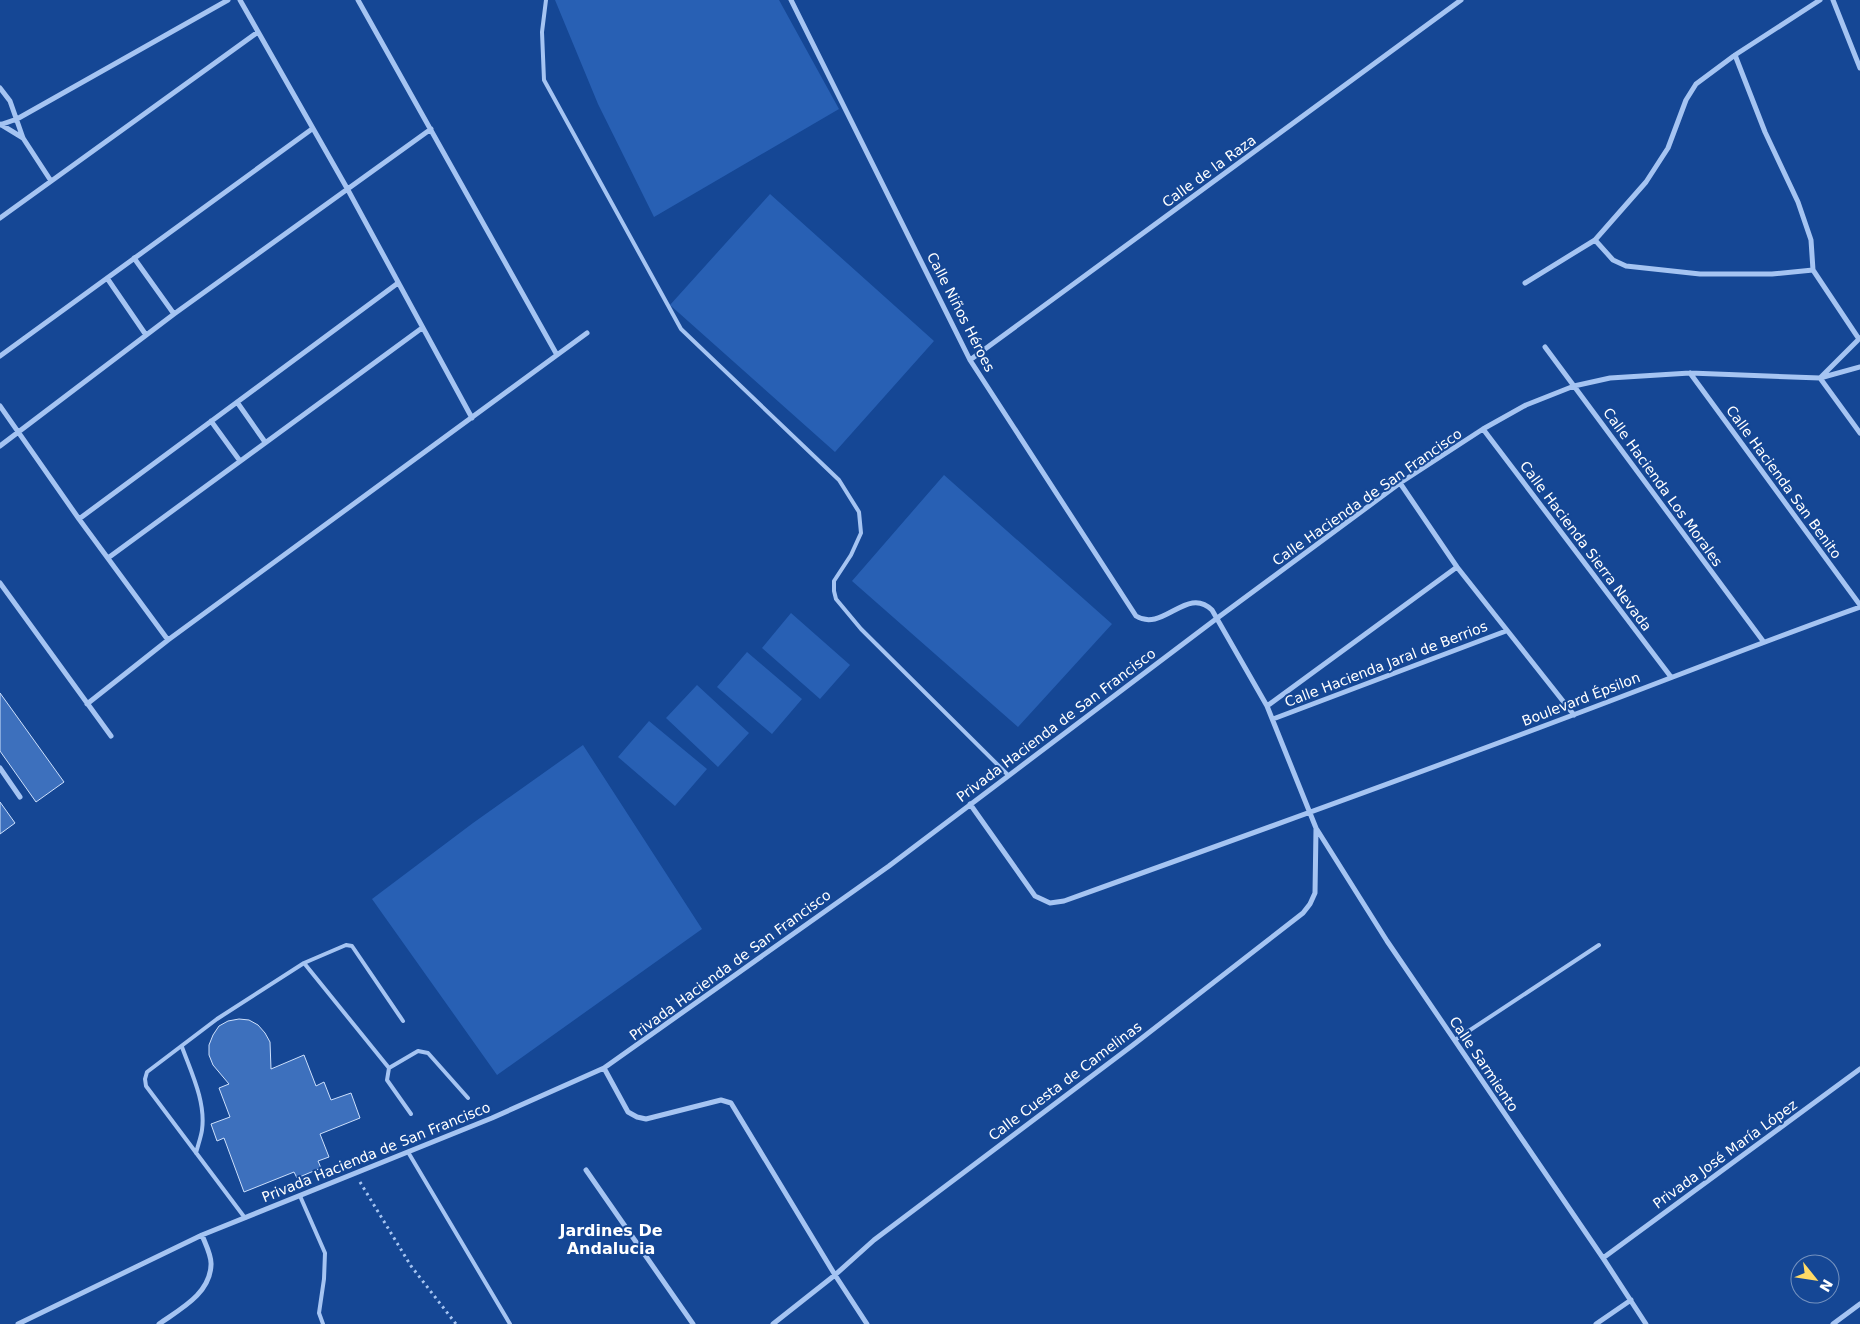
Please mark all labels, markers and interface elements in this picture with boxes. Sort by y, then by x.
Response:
street label: Calle de la Raza [1159,132,1259,210]
street label: Calle Niños Héroes [924,250,998,374]
street label: Calle Hacienda San Benito [1723,402,1845,562]
street label: Calle Hacienda Los Morales [1600,405,1726,569]
street label: Calle Hacienda de San Francisco [1269,425,1465,569]
street label: Calle Hacienda Sierra Nevada [1517,458,1655,634]
street label: Calle Hacienda Jaral de Berrios [1282,618,1490,710]
street label: Privada Hacienda de San Francisco [953,645,1159,805]
street label: Boulevard Épsilon [1520,669,1642,729]
street label: Privada Hacienda de San Francisco [626,887,834,1043]
street label: Calle Sarmiento [1446,1013,1522,1115]
street label: Calle Cuesta de Camelinas [985,1018,1145,1144]
street label: Privada José María López [1650,1096,1800,1212]
street label: Privada Hacienda de San Francisco [259,1099,493,1205]
district label: Jardines De Andalucia [558,1221,663,1258]
north arrow [1790,1254,1840,1304]
text: N [1816,1276,1836,1295]

